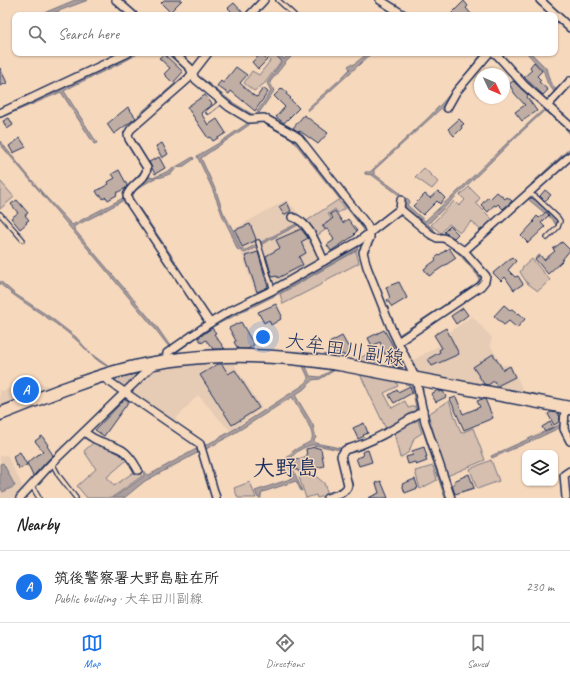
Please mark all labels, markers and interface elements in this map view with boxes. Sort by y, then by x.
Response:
search box [12,12,558,56]
icon: search [26,23,48,45]
text: Search here [58,25,119,44]
north arrow [474,68,510,104]
your location [253,327,273,347]
street label: 大牟田川副線 [284,328,406,371]
pin: A [13,375,39,405]
map controls [522,450,558,486]
button: layers [522,450,558,486]
district label: 大野島 [253,454,319,482]
text: Nearby [16,514,59,535]
text: 筑後警察署大野島駐在所 [54,569,219,588]
text: A [26,579,32,595]
text: 230 m [526,579,554,595]
text: Public building · 大牟田川副線 [54,591,202,607]
tab: Map [81,632,103,670]
tab: Directions [266,632,304,670]
tab: Saved [467,632,489,670]

